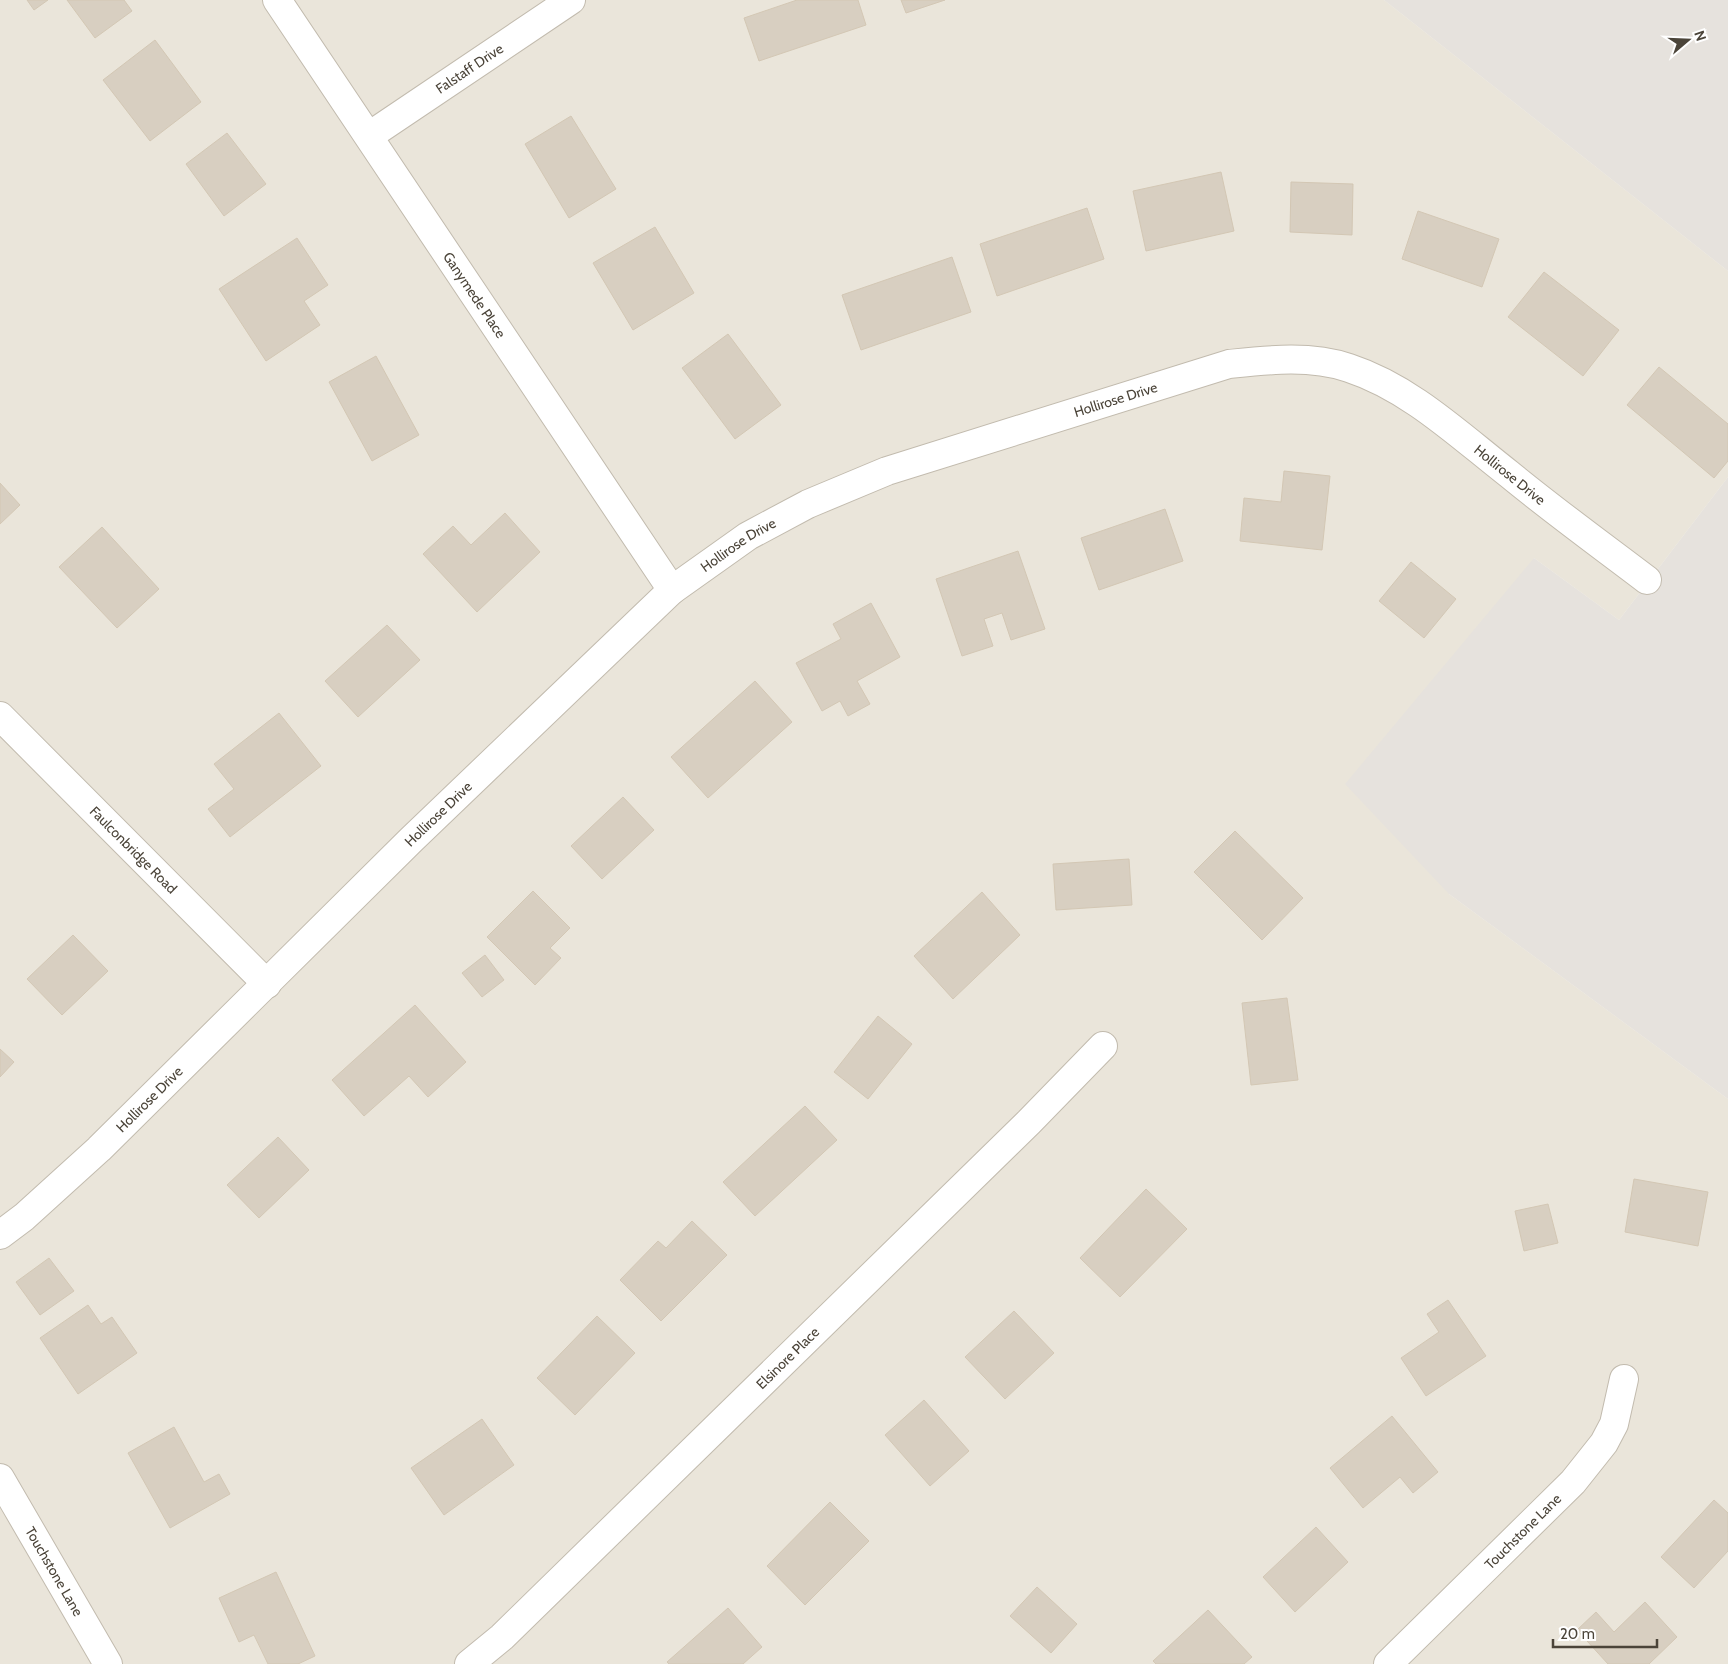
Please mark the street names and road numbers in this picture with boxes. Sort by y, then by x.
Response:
street label: Falstaff Drive [432,39,507,98]
street label: Ganymede Place [439,248,510,341]
street label: Hollirose Drive [1071,378,1159,421]
street label: Hollirose Drive [1470,441,1549,509]
street label: Hollirose Drive [697,514,779,576]
street label: Hollirose Drive [401,778,476,850]
street label: Faulconbridge Road [86,802,181,897]
street label: Hollirose Drive [112,1062,186,1136]
street label: Elsinore Place [752,1323,823,1393]
street label: Touchstone Lane [1481,1490,1565,1573]
street label: Touchstone Lane [21,1523,87,1619]

